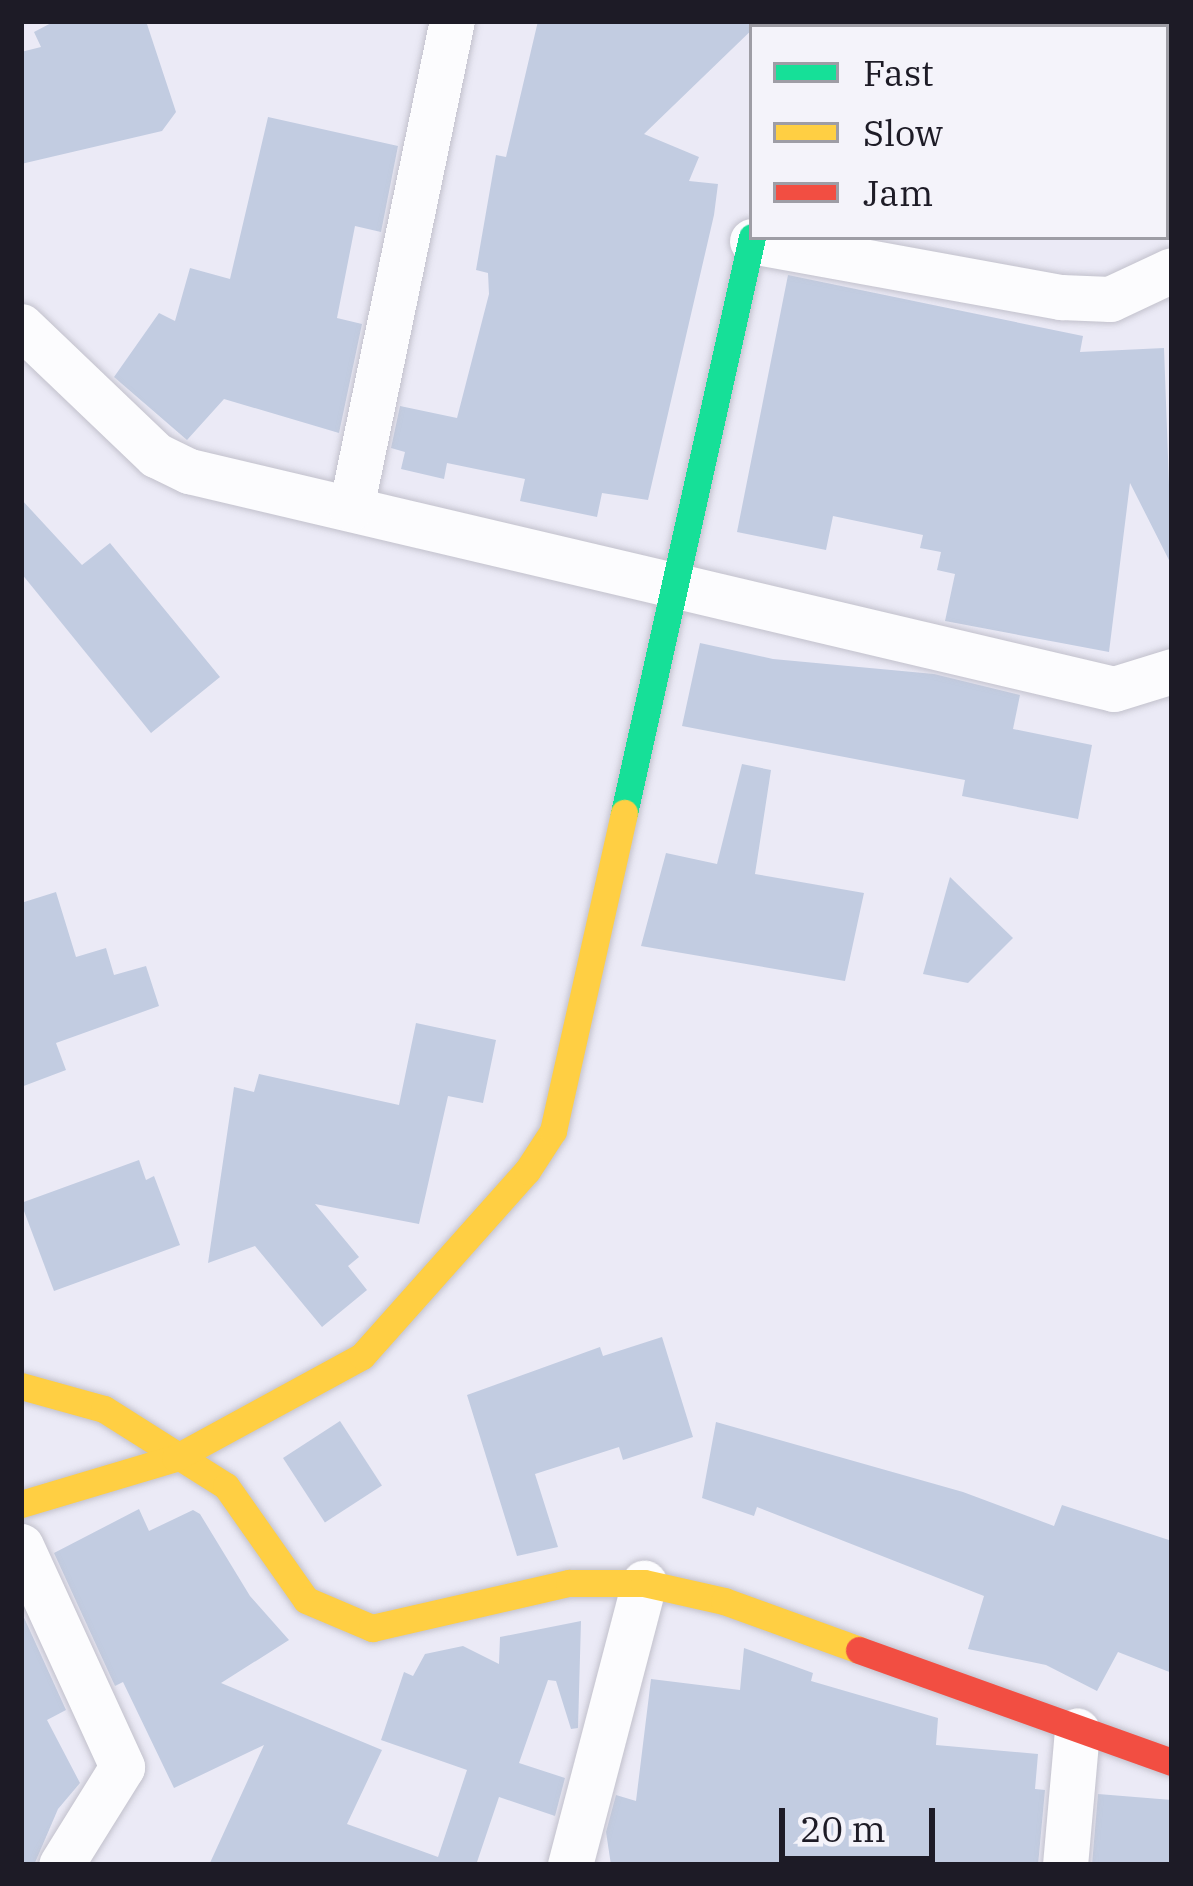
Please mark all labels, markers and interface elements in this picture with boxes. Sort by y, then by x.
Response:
legend [749,24,1169,240]
text: Fast [863,49,934,96]
text: Slow [863,109,943,156]
text: Jam [863,169,933,216]
scale bar [785,1784,941,1858]
text: 20 m [800,1805,886,1852]

